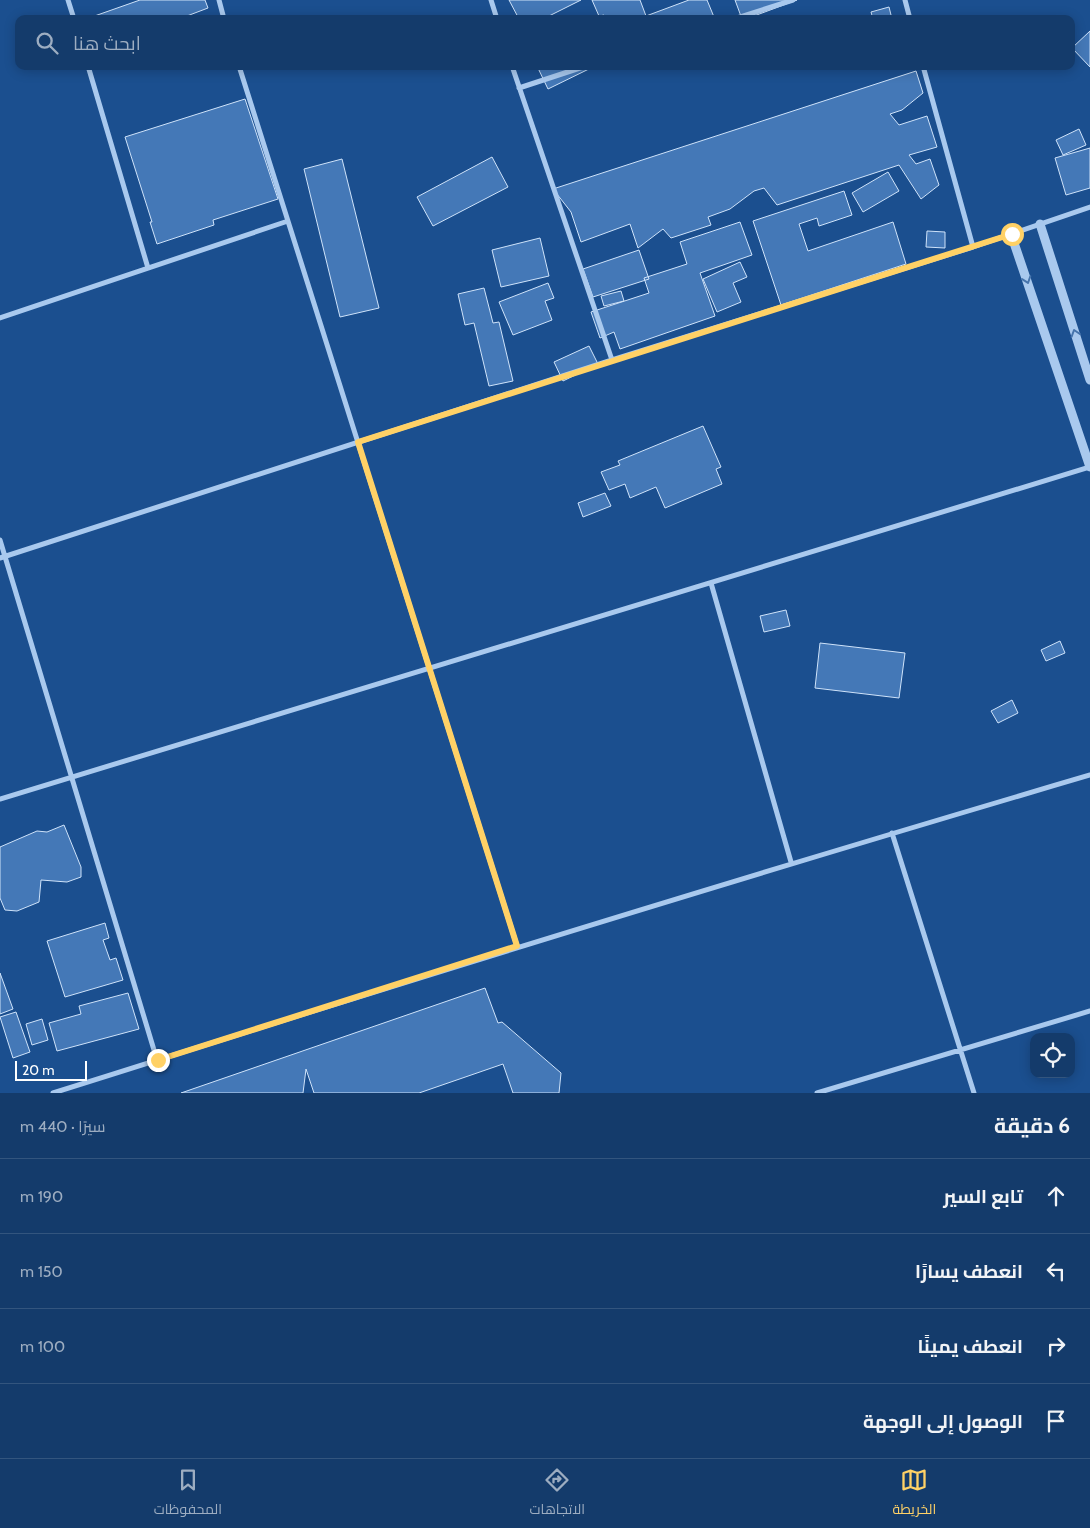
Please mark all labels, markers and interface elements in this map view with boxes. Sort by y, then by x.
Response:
search box [15,15,1075,70]
icon: search [33,29,61,57]
text: ابحث هنا [73,32,141,55]
route start [1001,223,1024,246]
one-way arrow [1021,276,1031,284]
one-way arrow [1071,330,1081,338]
map controls [1030,1033,1075,1078]
button: locate [1030,1033,1075,1078]
route end [147,1049,170,1072]
scale bar [15,1058,88,1081]
text: 20 m [22,1061,55,1079]
text: 6 دقيقة [994,1113,1070,1138]
text: سيرًا · 440 m [20,1117,105,1136]
icon: ahead [1042,1182,1070,1210]
text: تابع السير [943,1185,1023,1208]
text: 190 m [20,1187,63,1206]
icon: left [1042,1257,1070,1285]
text: انعطف يسارًا [915,1260,1023,1283]
text: 150 m [20,1262,63,1281]
icon: right [1042,1332,1070,1360]
text: انعطف يمينًا [917,1335,1023,1358]
text: 100 m [20,1337,65,1356]
icon: arrive [1042,1407,1070,1435]
text: الوصول إلى الوجهة [863,1410,1023,1433]
tab: المحفوظات [154,1466,222,1522]
tab: الاتجاهات [530,1466,585,1522]
tab: الخريطة [893,1466,936,1522]

